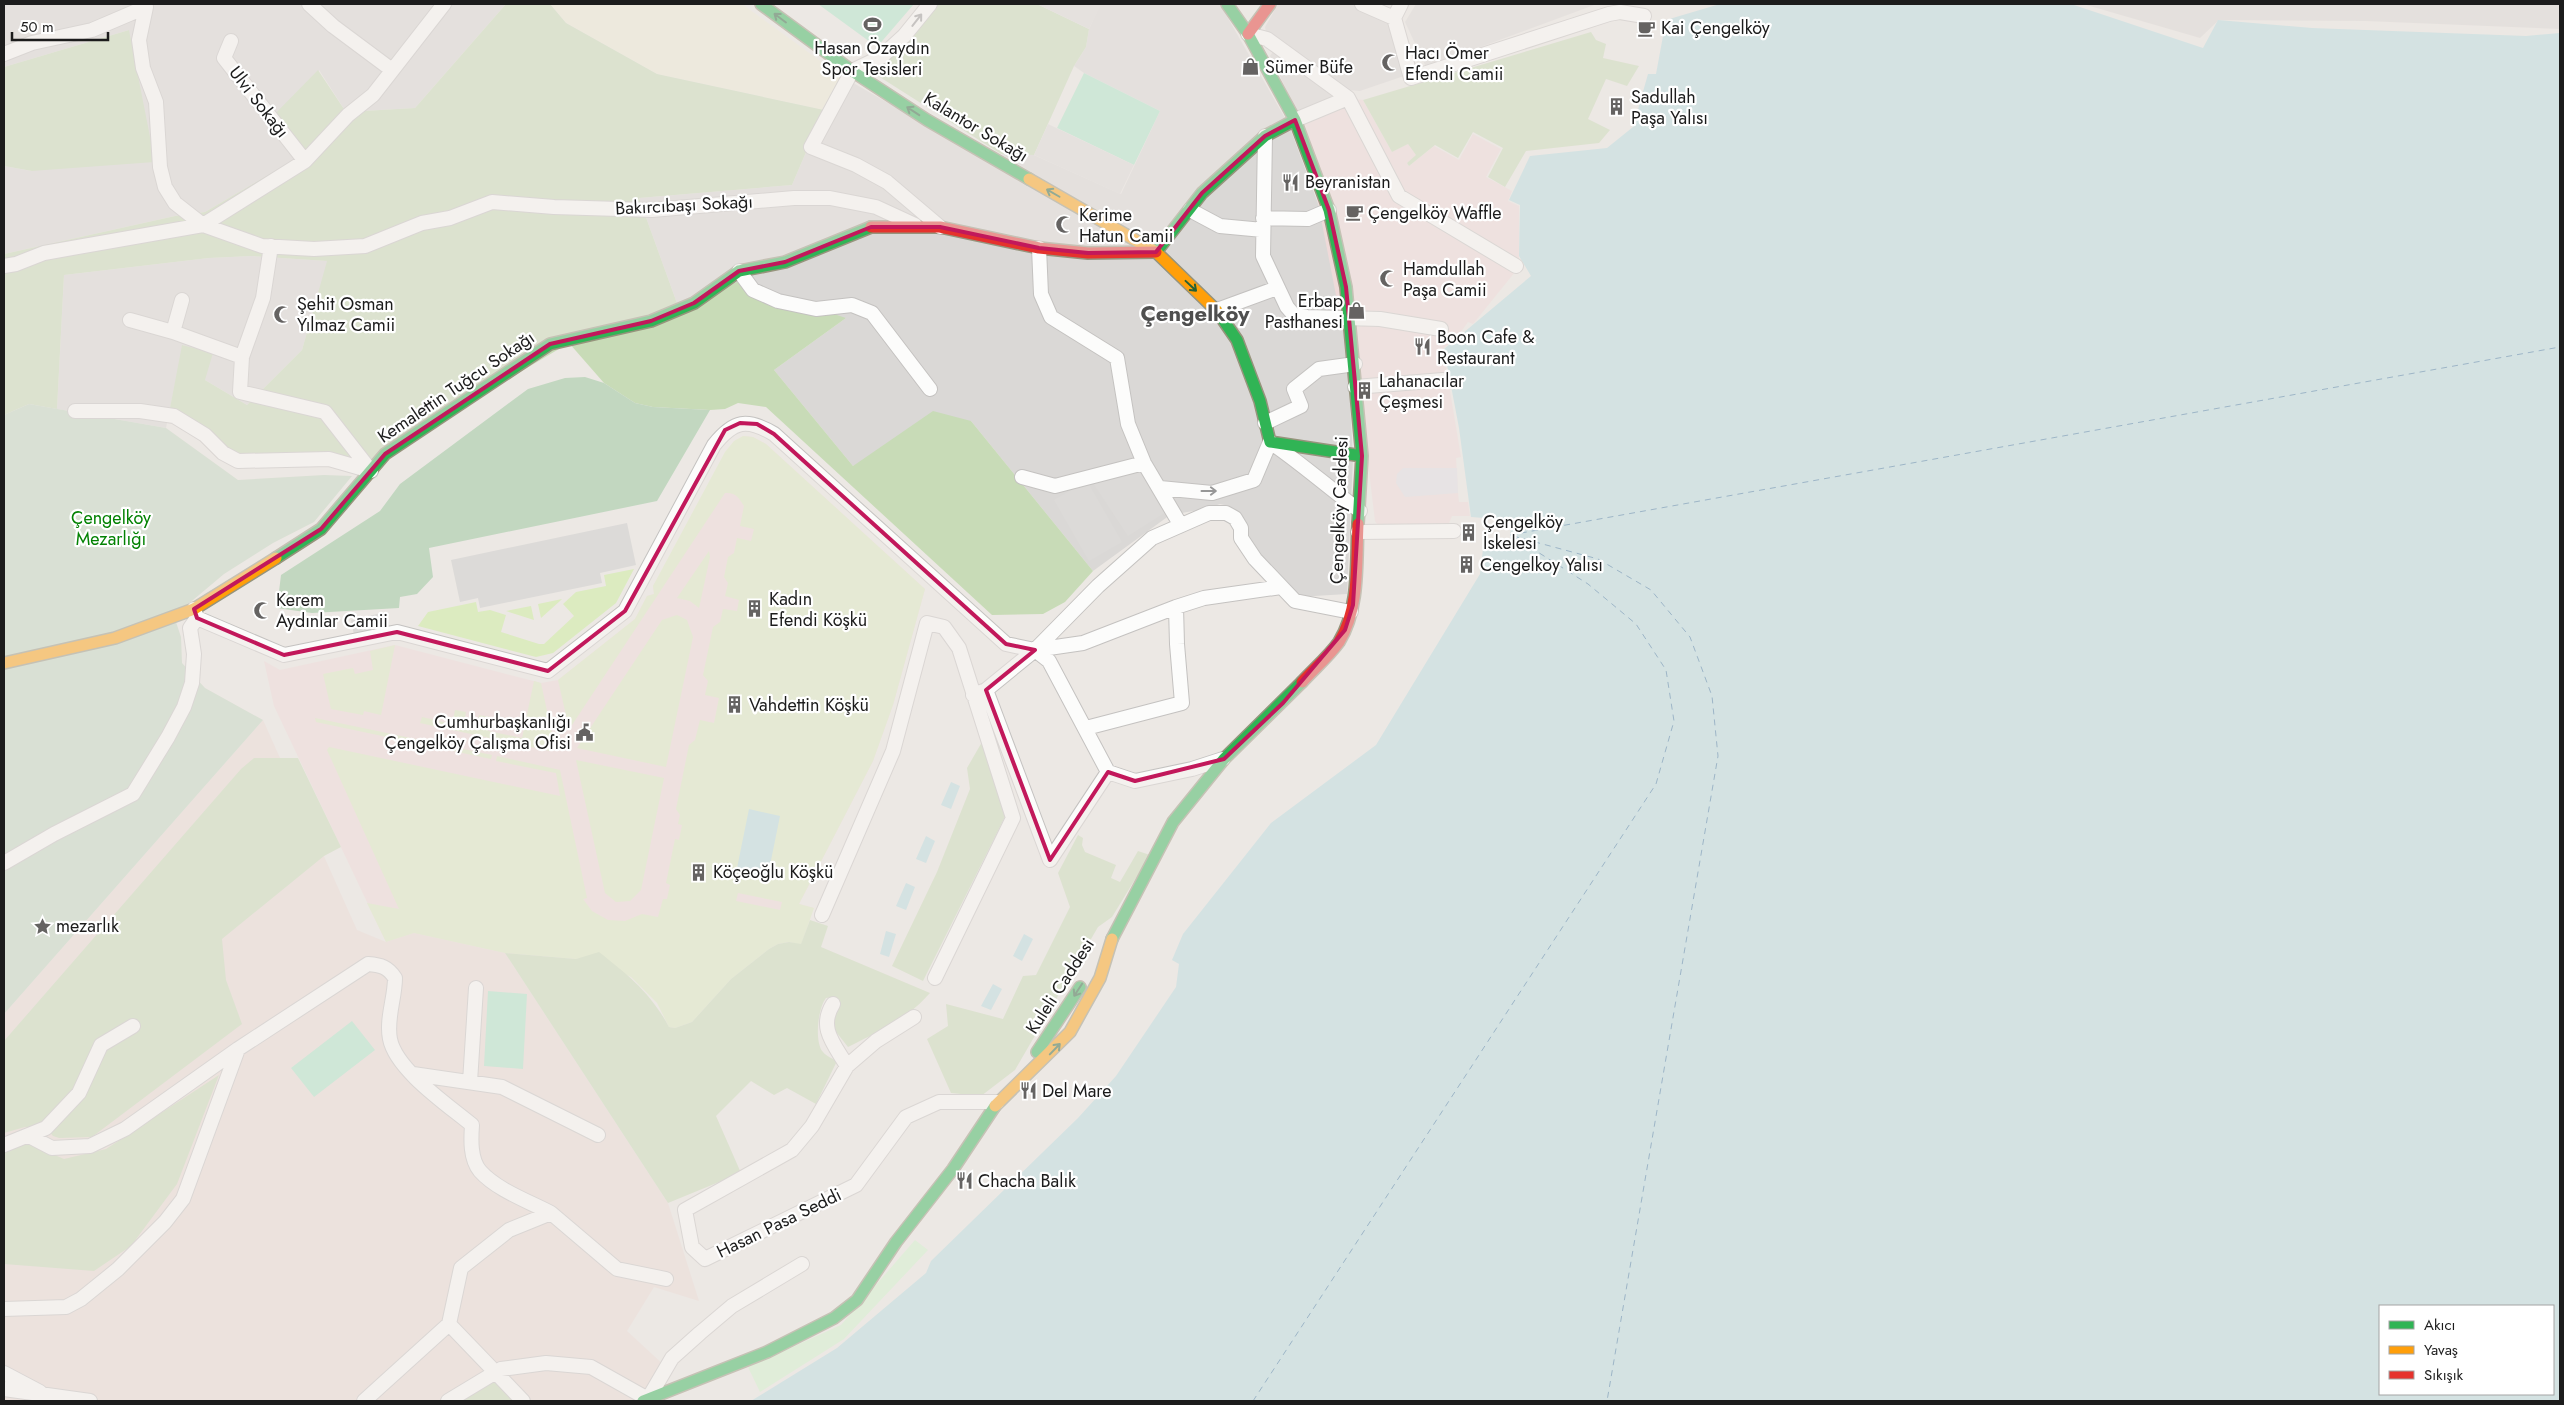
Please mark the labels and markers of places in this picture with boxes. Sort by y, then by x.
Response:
sports icon: Hasan Özaydın Spor Tesisleri [862,15,882,35]
place label: Kai Çengelköy [1661,15,1770,41]
cafe icon: Kai Çengelköy [1637,18,1657,38]
place label: Hasan Özaydın Spor Tesisleri [814,35,930,82]
place label: Hacı Ömer Efendi Camii [1405,40,1504,87]
mosque icon: Hacı Ömer Efendi Camii [1381,53,1401,73]
place label: Sümer Büfe [1265,54,1353,80]
shop icon: Sümer Büfe [1241,57,1261,77]
place label: Sadullah Paşa Yalısı [1631,84,1708,131]
building icon: Sadullah Paşa Yalısı [1607,97,1627,117]
place label: Beyranistan [1305,169,1391,195]
restaurant icon: Beyranistan [1281,172,1301,192]
place label: Çengelköy Waffle [1368,200,1502,226]
place label: Kerime Hatun Camii [1079,202,1174,249]
cafe icon: Çengelköy Waffle [1344,203,1364,223]
mosque icon: Kerime Hatun Camii [1055,215,1075,235]
place label: Hamdullah Paşa Camii [1403,256,1487,303]
mosque icon: Hamdullah Paşa Camii [1379,269,1399,289]
place label: Erbap Pasthanesi [1265,288,1343,335]
place label: Şehit Osman Yılmaz Camii [297,291,395,338]
shop icon: Erbap Pasthanesi [1347,301,1367,321]
mosque icon: Şehit Osman Yılmaz Camii [273,304,293,324]
place label: Boon Cafe & Restaurant [1437,324,1535,371]
restaurant icon: Boon Cafe & Restaurant [1413,337,1433,357]
place label: Lahanacılar Çeşmesi [1379,368,1465,415]
building icon: Lahanacılar Çeşmesi [1355,381,1375,401]
place label: Çengelköy İskelesi [1483,509,1563,556]
building icon: Çengelköy İskelesi [1459,522,1479,542]
place label: Cengelkoy Yalısı [1480,552,1603,578]
building icon: Cengelkoy Yalısı [1456,555,1476,575]
place label: Kadın Efendi Köşkü [769,586,867,633]
place label: Kerem Aydınlar Camii [276,587,388,634]
building icon: Kadın Efendi Köşkü [745,599,765,619]
mosque icon: Kerem Aydınlar Camii [252,600,272,620]
place label: Vahdettin Köşkü [749,692,869,718]
building icon: Vahdettin Köşkü [725,695,745,715]
place label: Cumhurbaşkanlığı Çengelköy Çalışma Ofisi [385,709,571,756]
public building icon: Cumhurbaşkanlığı Çengelköy Çalışma Ofisi [575,722,595,742]
place label: Köçeoğlu Köşkü [713,859,834,885]
building icon: Köçeoğlu Köşkü [689,862,709,882]
place label: mezarlık [56,913,119,939]
place icon: mezarlık [32,916,52,936]
place label: Del Mare [1042,1078,1111,1104]
restaurant icon: Del Mare [1018,1081,1038,1101]
place label: Chacha Balık [978,1168,1076,1194]
restaurant icon: Chacha Balık [954,1171,974,1191]

